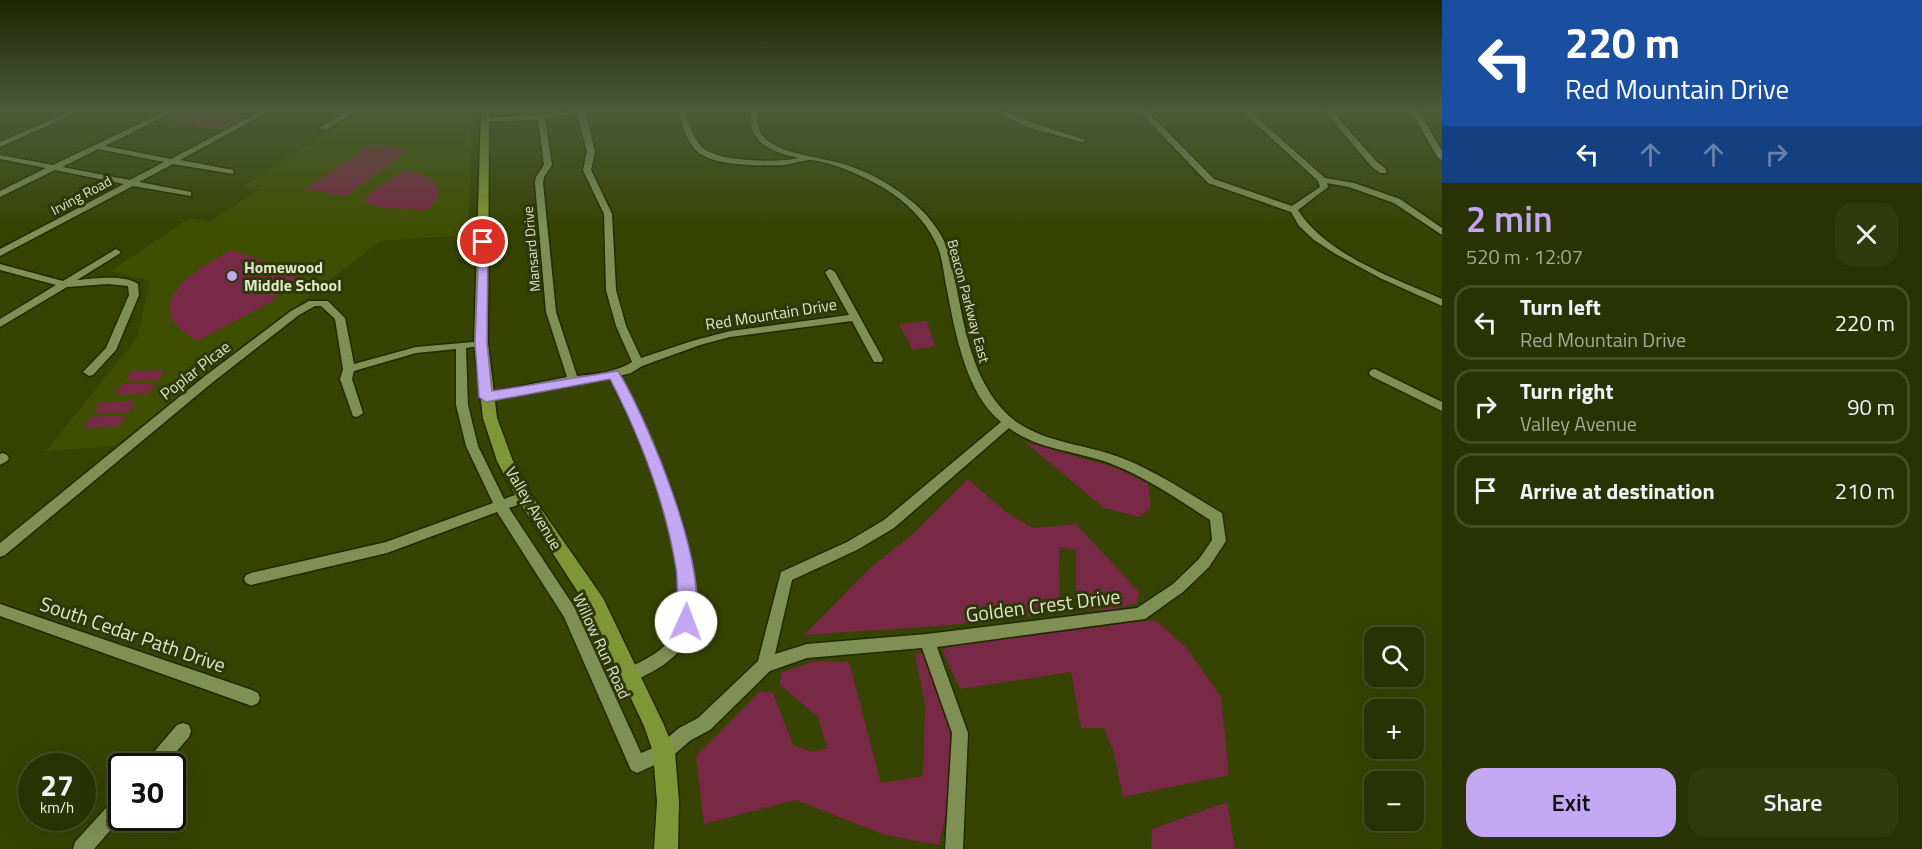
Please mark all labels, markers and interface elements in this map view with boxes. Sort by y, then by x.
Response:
text: 220 m [1565,10,1680,74]
icon: left [1466,24,1544,102]
text: Red Mountain Drive [1565,68,1789,109]
icon: left [1571,138,1604,171]
icon: ahead [1634,138,1667,171]
icon: ahead [1697,138,1730,171]
icon: right [1760,138,1793,171]
street label: Irving Road [47,170,115,220]
text: 2 min [1466,191,1553,246]
button: close [1835,203,1898,266]
street label: Mansard Drive [517,205,545,293]
pin [457,216,508,267]
icon: arrive [466,225,499,258]
street label: Beacon Parkway East [942,237,996,365]
text: 520 m · 12:07 [1466,241,1583,272]
place label: Homewood Middle School [244,255,341,297]
marker: Homewood Middle School [225,269,239,283]
text: Turn left [1520,290,1601,324]
street label: Red Mountain Drive [704,292,838,336]
icon: left [1469,306,1502,339]
text: 220 m [1835,306,1895,340]
text: Red Mountain Drive [1520,324,1686,355]
street label: Poplar Plcae [155,335,235,405]
text: Turn right [1520,374,1614,408]
icon: right [1469,390,1502,423]
text: 90 m [1847,390,1895,424]
text: Valley Avenue [1520,408,1637,439]
street label: Valley Avenue [500,462,568,554]
icon: arrive [1469,474,1502,507]
text: Arrive at destination [1520,474,1715,508]
text: 210 m [1835,474,1895,508]
street label: Golden Crest Drive [964,580,1122,630]
street label: South Cedar Path Drive [36,588,230,680]
street label: Willow Run Road [567,589,637,703]
position arrow [654,590,718,654]
map controls [1364,627,1424,831]
button: search [1364,627,1424,687]
button: + [1364,699,1424,759]
speed limit sign: 30 [108,753,186,831]
text: 27 [40,762,74,808]
button: Exit [1466,768,1676,837]
button: Share [1688,768,1898,837]
button: − [1364,771,1424,831]
text: km/h [40,796,74,819]

